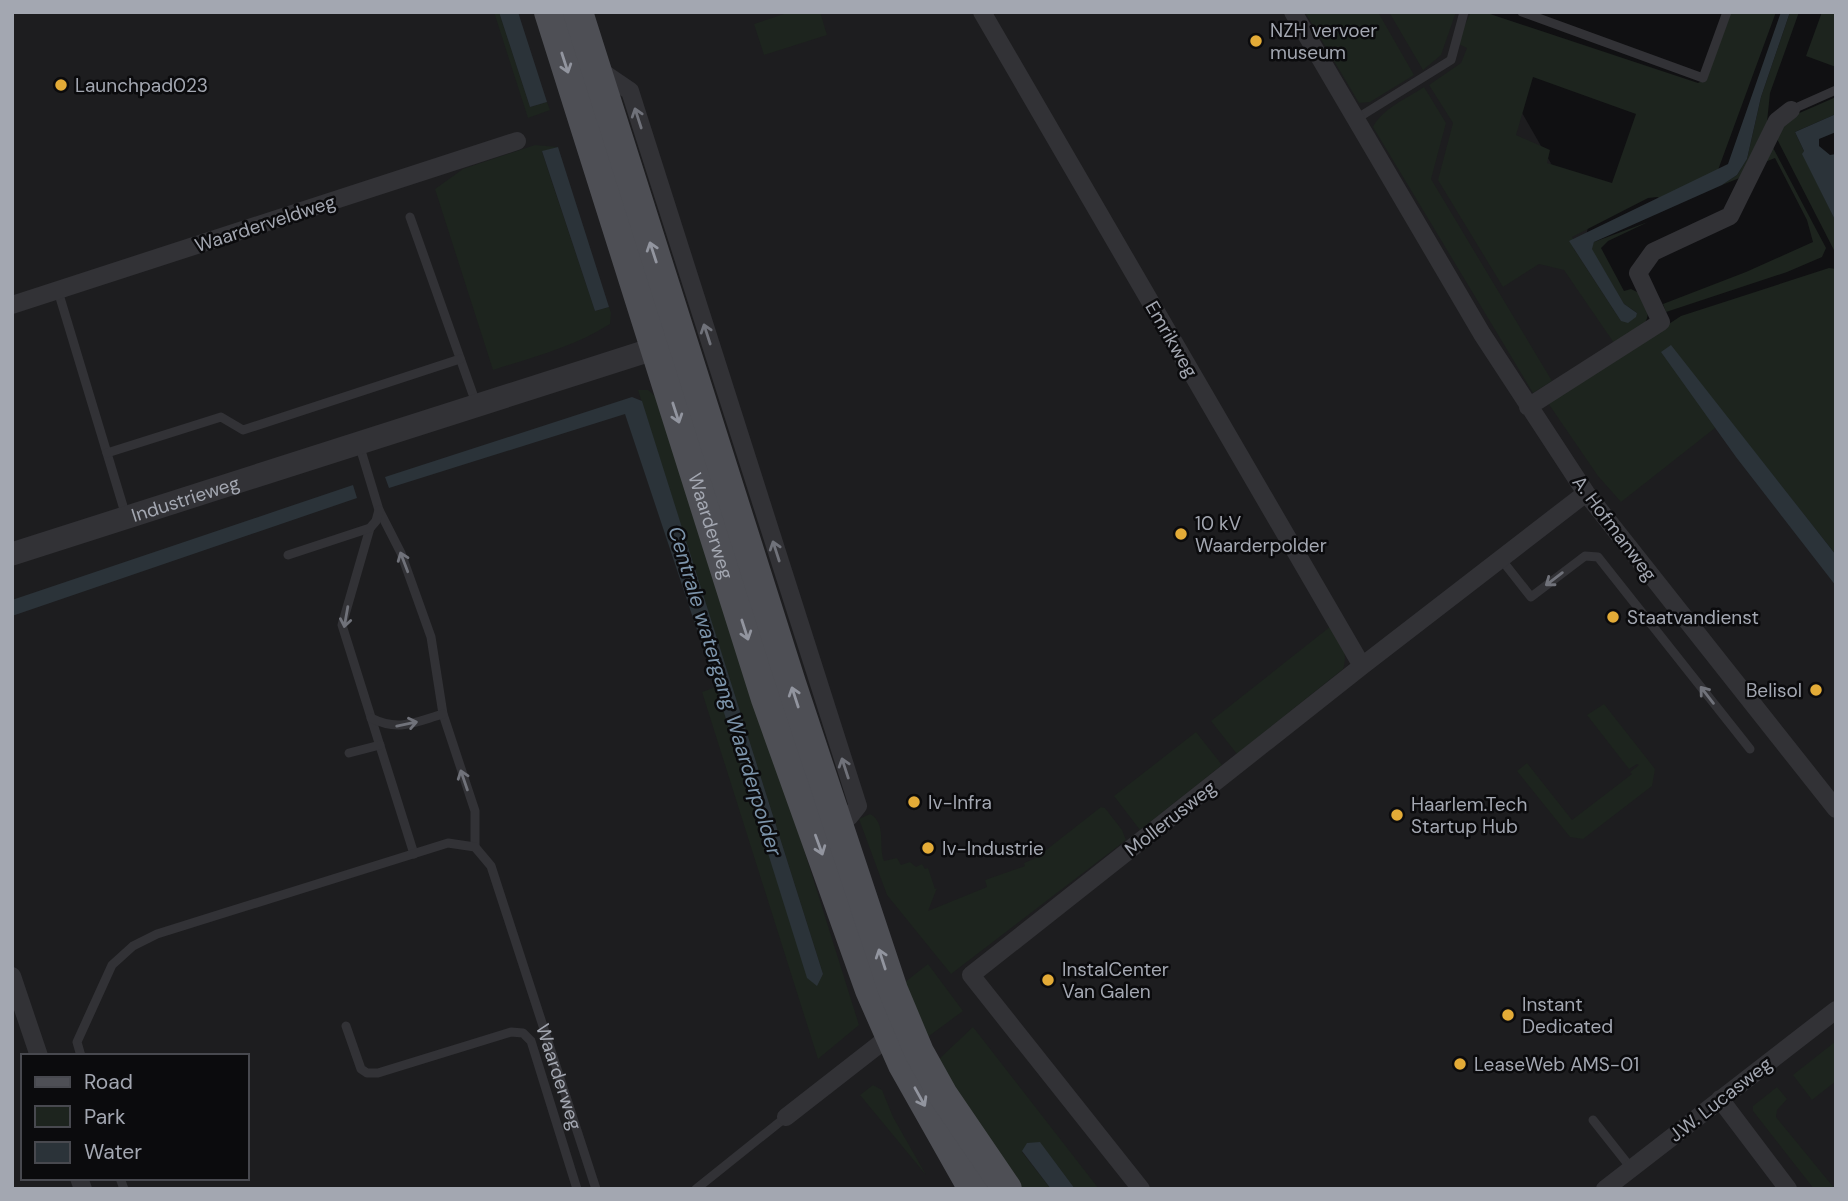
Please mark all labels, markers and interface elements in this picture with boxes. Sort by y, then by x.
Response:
place label: NZH vervoer museum [1270,18,1377,65]
marker: NZH vervoer museum [1248,33,1264,49]
one-way arrow [560,52,572,74]
place label: Launchpad023 [75,73,208,98]
marker: Launchpad023 [53,77,69,93]
one-way arrow [631,107,643,129]
street label: Waarderveldweg [192,189,339,258]
one-way arrow [646,241,659,263]
street label: Emrikweg [1140,296,1204,382]
one-way arrow [700,324,712,346]
one-way arrow [671,402,683,424]
street label: Industrieweg [128,470,243,528]
street label: Waarderweg [682,470,739,583]
street label: A. Hofmanweg [1567,471,1663,586]
place label: 10 kV Waarderpolder [1195,511,1327,558]
water label: Centrale watergang Waarderpolder [661,523,789,860]
marker: 10 kV Waarderpolder [1173,526,1189,542]
one-way arrow [769,540,782,562]
one-way arrow [396,551,409,573]
one-way arrow [1545,571,1564,586]
place label: Staatvandienst [1627,605,1759,630]
one-way arrow [339,606,352,628]
marker: Staatvandienst [1605,609,1621,625]
one-way arrow [739,619,752,641]
place label: Belisol [1746,678,1802,703]
marker: Belisol [1808,682,1824,698]
one-way arrow [788,686,800,708]
one-way arrow [1700,687,1715,705]
one-way arrow [395,716,418,730]
one-way arrow [838,757,851,779]
one-way arrow [457,769,470,791]
street label: Mollerusweg [1120,775,1221,862]
place label: Iv-Infra [928,790,992,815]
place label: Haarlem.Tech Startup Hub [1411,792,1527,839]
marker: Iv-Infra [906,794,922,810]
marker: Haarlem.Tech Startup Hub [1389,807,1405,823]
one-way arrow [813,834,826,856]
place label: Iv-Industrie [942,836,1044,861]
marker: Iv-Industrie [920,840,936,856]
one-way arrow [875,948,888,970]
place label: InstalCenter Van Galen [1062,957,1169,1004]
marker: InstalCenter Van Galen [1040,972,1056,988]
place label: Instant Dedicated [1522,992,1613,1039]
marker: Instant Dedicated [1500,1007,1516,1023]
street label: Waarderweg [530,1021,588,1134]
street label: J.W. Lucasweg [1664,1051,1777,1147]
place label: LeaseWeb AMS-01 [1474,1052,1639,1077]
legend [21,1054,248,1180]
marker: LeaseWeb AMS-01 [1452,1056,1468,1072]
text: Road [84,1068,133,1096]
one-way arrow [914,1086,927,1107]
text: Park [84,1103,126,1131]
text: Water [84,1138,142,1166]

